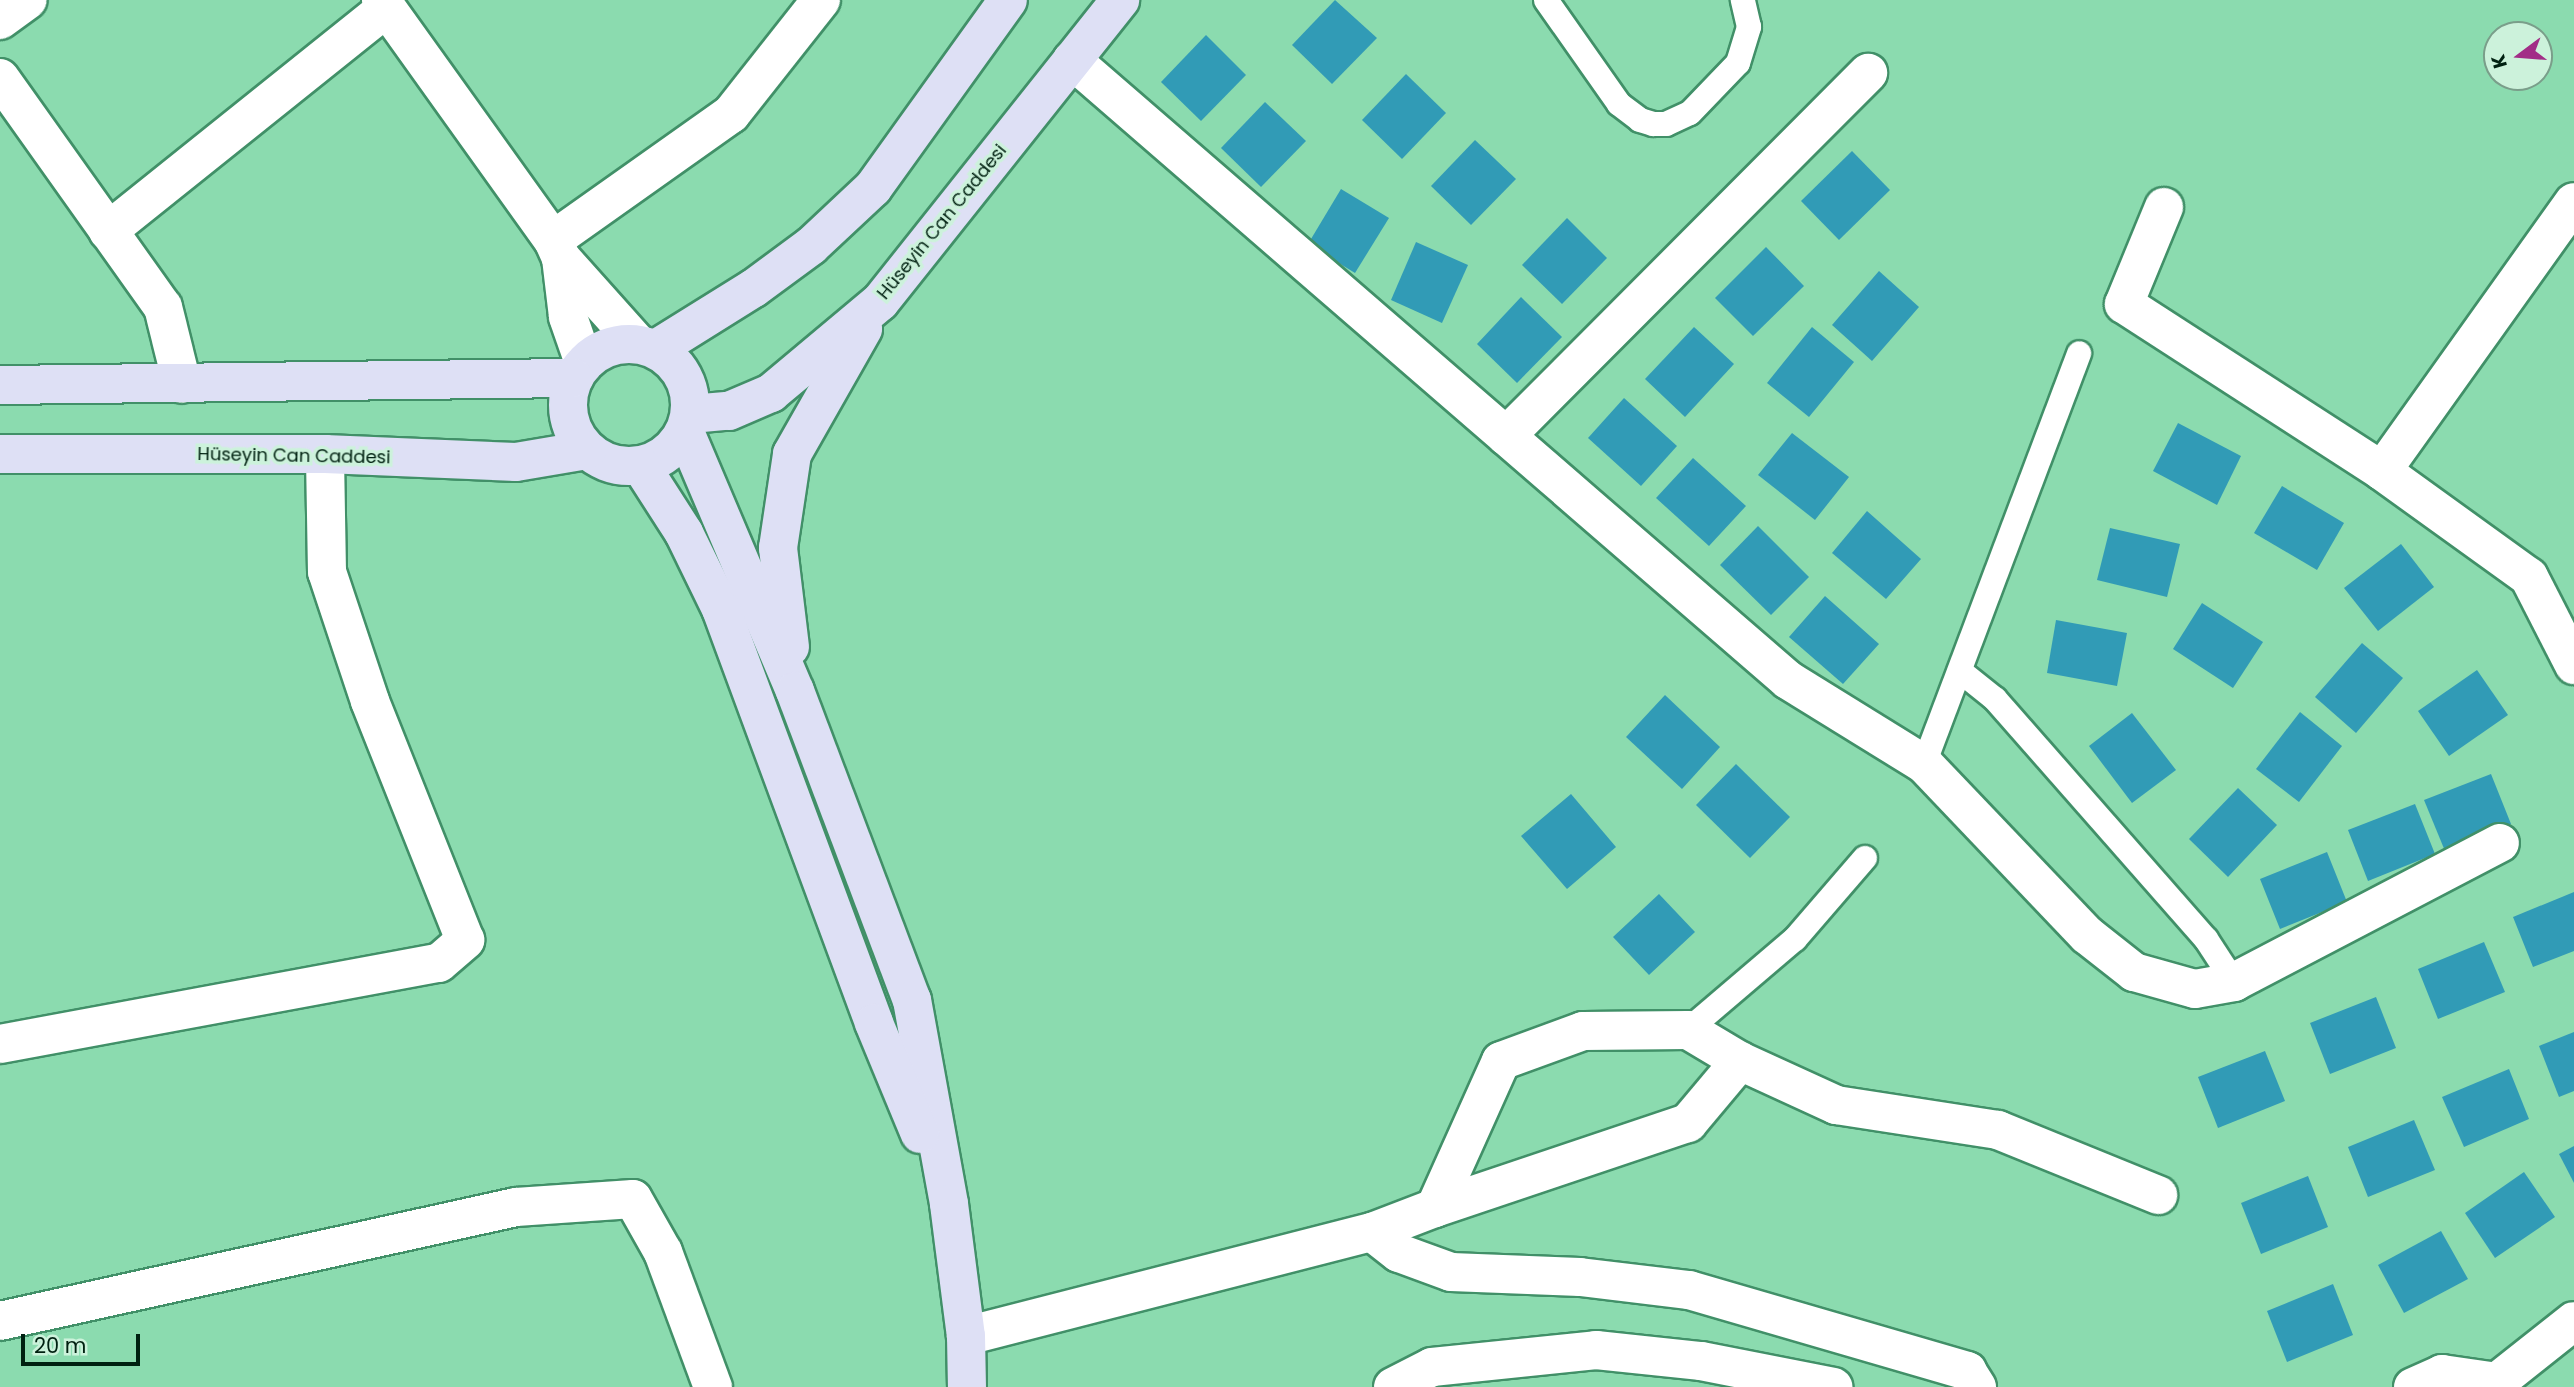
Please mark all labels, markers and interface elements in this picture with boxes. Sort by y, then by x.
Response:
north arrow [2483,21,2553,91]
text: K [2484,51,2514,71]
street label: Hüseyin Can Caddesi [873,140,1011,304]
street label: Hüseyin Can Caddesi [197,444,391,468]
scale bar [24,1320,144,1364]
text: 20 m [34,1331,87,1360]

